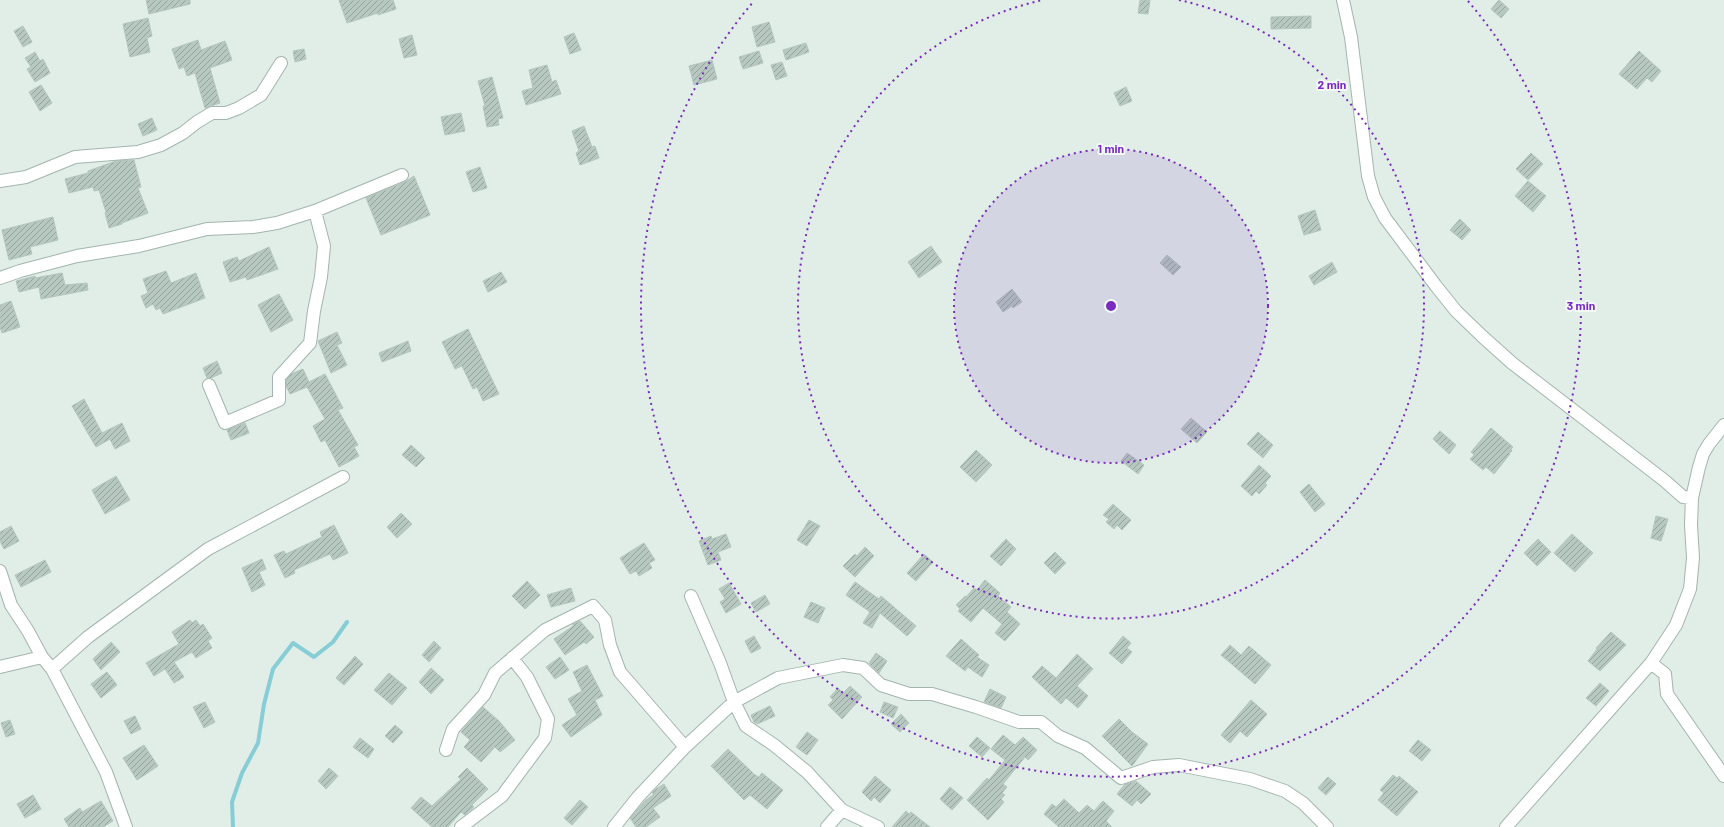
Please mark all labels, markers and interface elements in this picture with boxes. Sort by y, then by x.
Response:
text: 2 min [1318,77,1346,91]
text: 1 min [1098,141,1124,155]
text: 3 min [1567,298,1595,312]
centre of rings [1104,299,1118,313]

